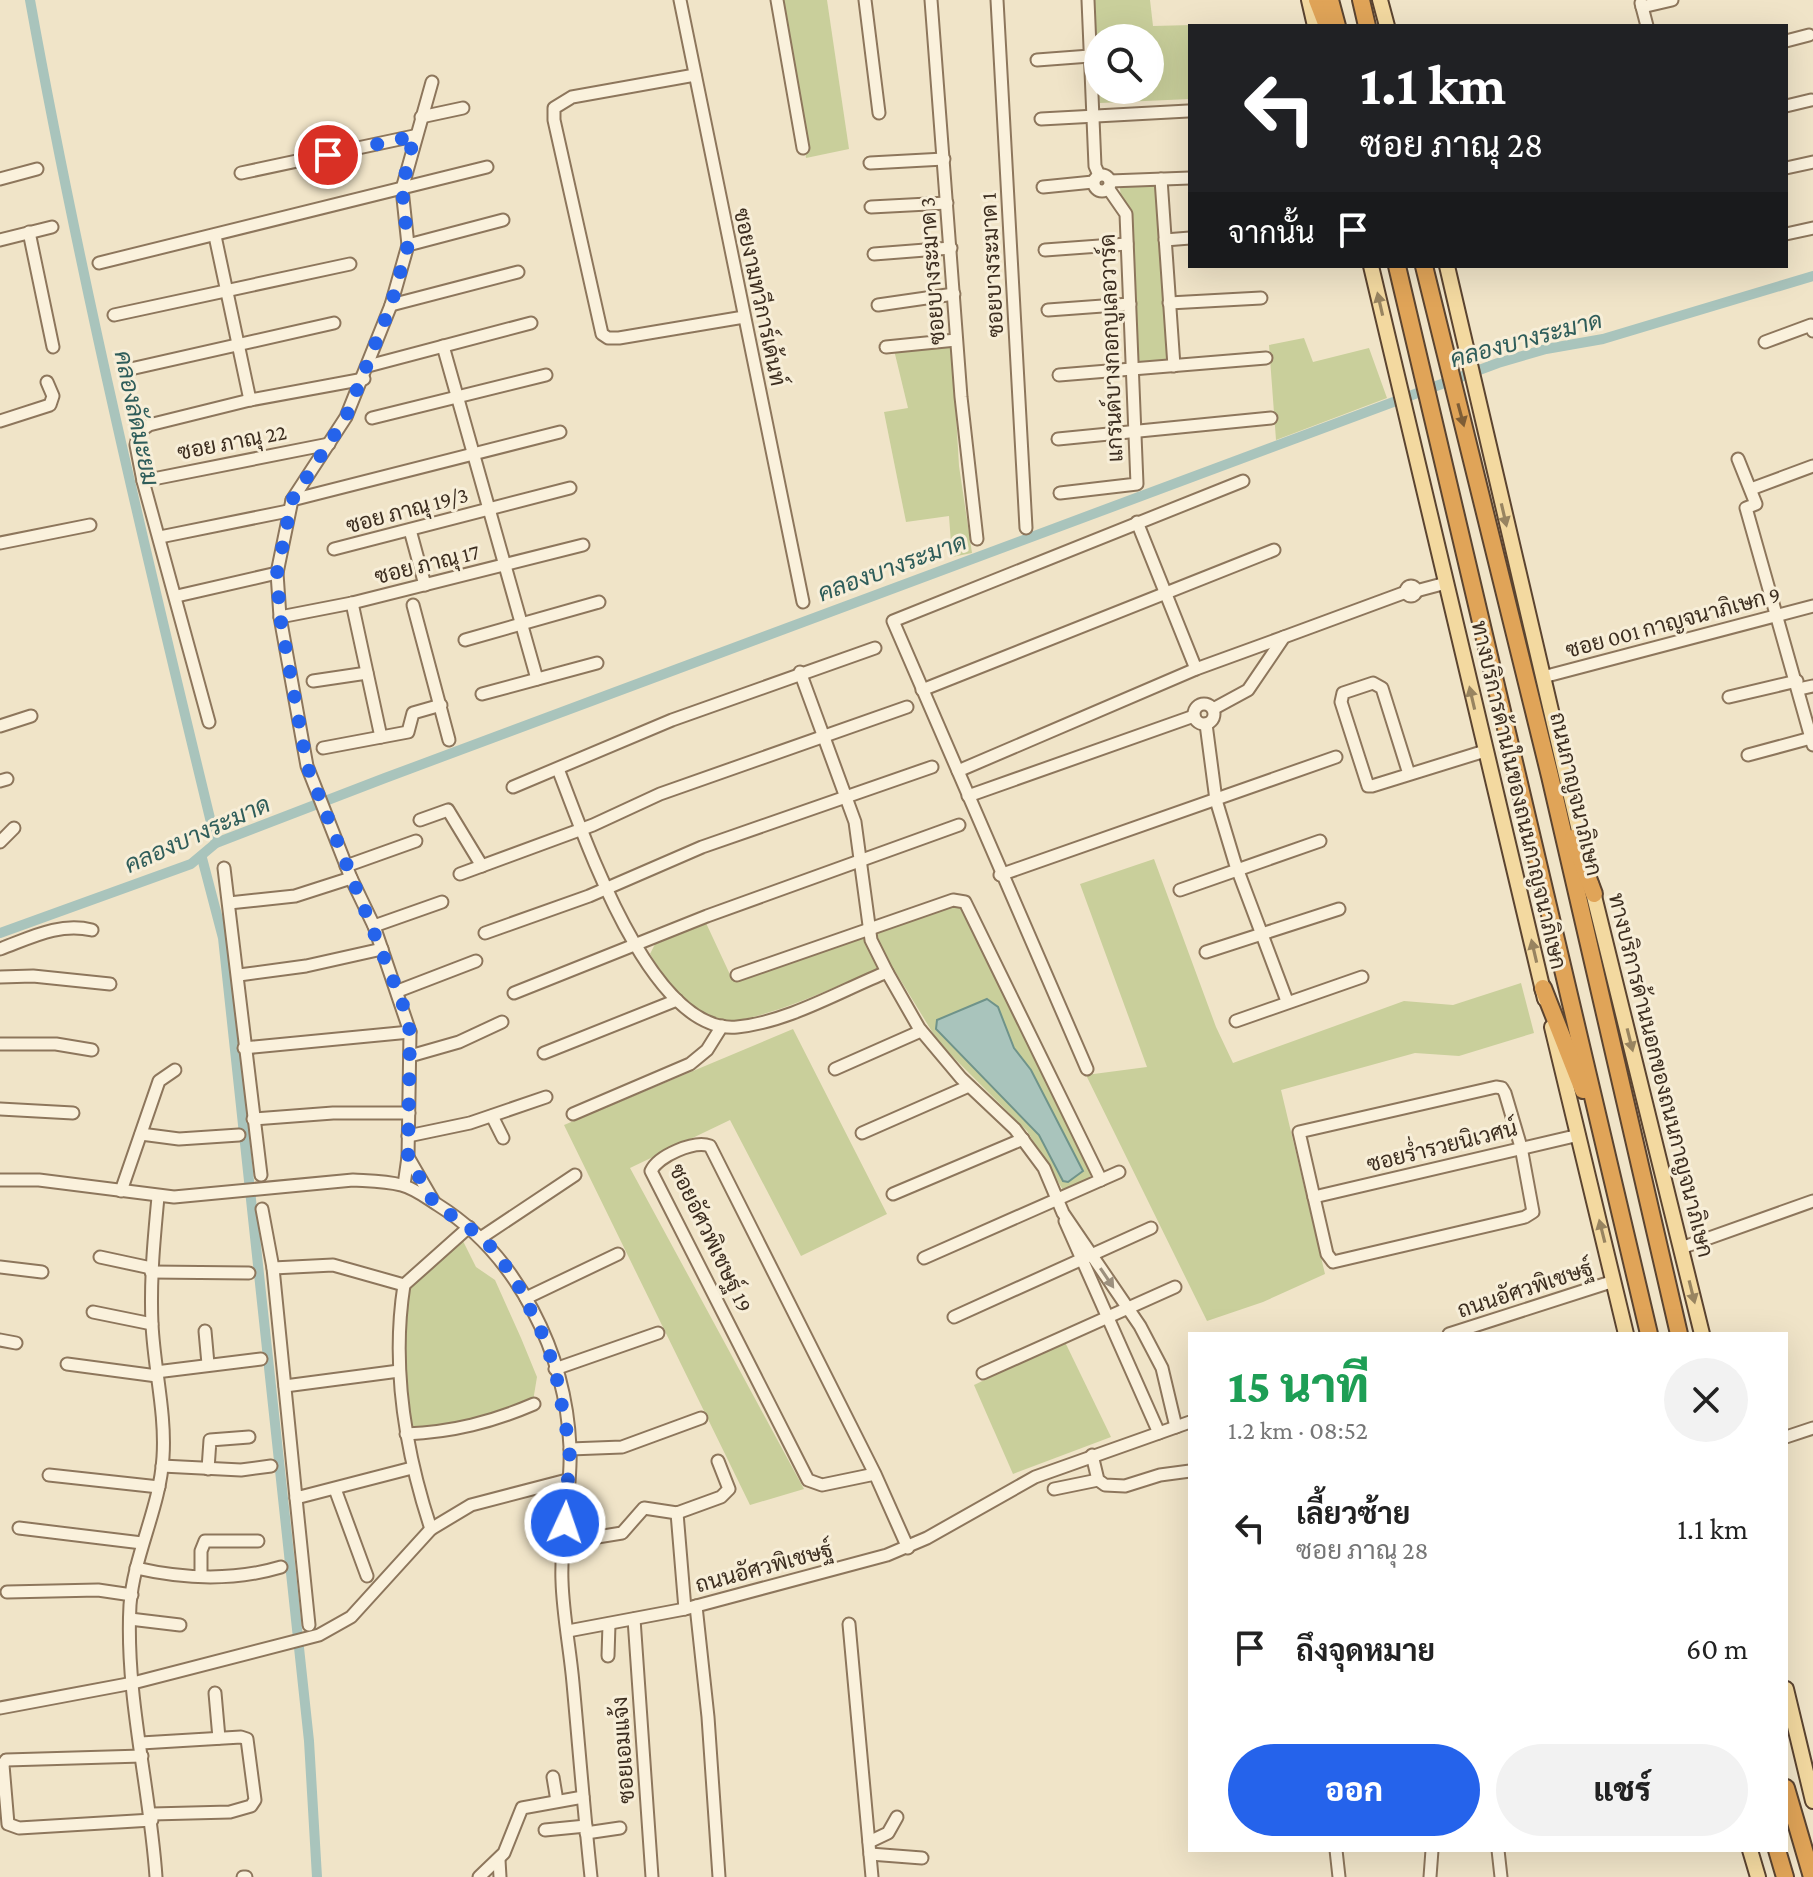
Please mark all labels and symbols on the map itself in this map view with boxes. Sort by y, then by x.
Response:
pin [294,121,362,189]
street label: ซอยบางระมาด 1 [976,192,1008,338]
street label: ซอยบางระมาด 3 [914,196,950,346]
street label: ซอยงามทวีการ์เด้นท์ [729,205,793,388]
street label: แกรนด์บางกอกบูเลอวาร์ด [1093,233,1130,463]
one-way arrow [1373,291,1386,316]
water label: คลองบางระมาด [1447,306,1605,372]
water label: คลองลัดมะยม [109,348,165,488]
one-way arrow [1455,402,1467,427]
street label: ซอย ภาณุ 22 [175,419,289,468]
street label: ซอย ภาณุ 19/3 [343,482,472,541]
one-way arrow [1499,502,1511,527]
water label: คลองบางระมาด [814,528,970,606]
street label: ซอย ภาณุ 17 [372,539,483,592]
street label: ซอย 001 กาญจนาภิเษก 9 [1563,580,1783,664]
street label: ทางบริการด้านในของถนนกาญจนาภิเษก [1466,618,1573,972]
one-way arrow [1466,686,1478,711]
street label: ถนนกาญจนาภิเษก [1544,709,1608,879]
water label: คลองบางระมาด [120,790,274,878]
street label: ทางบริการด้านนอกของถนนกาญจนาภิเษก [1603,890,1720,1260]
one-way arrow [1527,938,1540,963]
one-way arrow [1624,1028,1637,1053]
street label: ซอยร่ำรวยนิเวศน์ [1363,1109,1520,1177]
street label: ซอยอัศวพิเชษฐ์ 19 [662,1159,760,1318]
one-way arrow [1595,1218,1608,1243]
street label: ถนนอัศวพิเชษฐ์ [1453,1253,1597,1326]
one-way arrow [1099,1267,1113,1289]
one-way arrow [1686,1280,1699,1305]
position arrow [523,1481,607,1565]
street label: ถนนอัศวพิเชษฐ์ [692,1535,836,1600]
street label: ซอยเอมแจ้ง [605,1696,639,1805]

